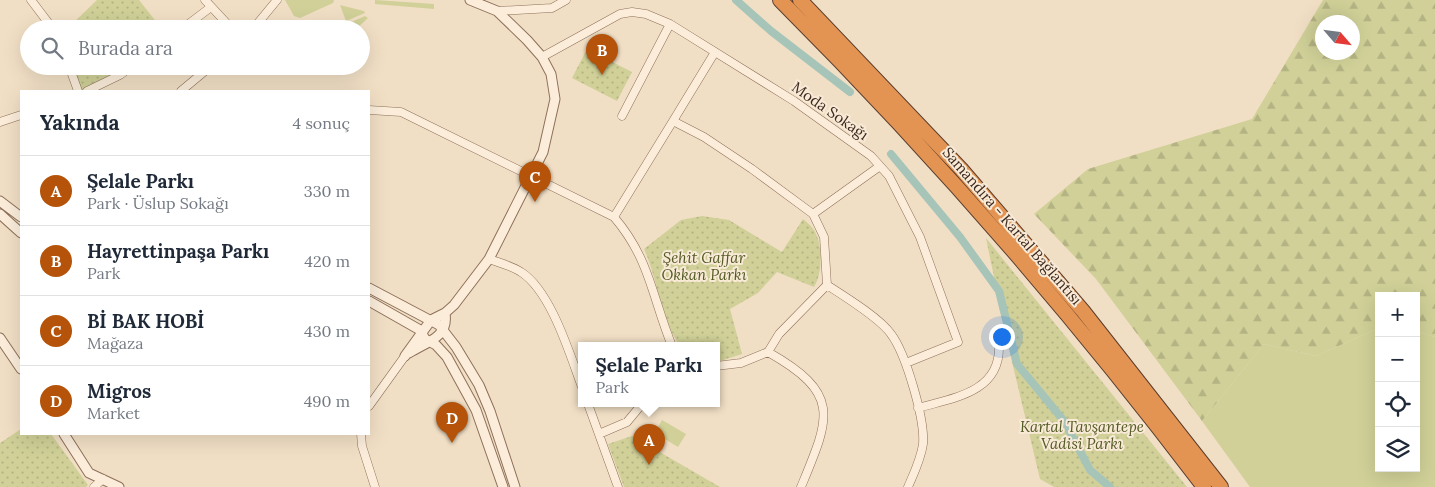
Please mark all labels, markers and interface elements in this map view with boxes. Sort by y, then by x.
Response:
north arrow [1315,15,1360,60]
search box [20,20,370,75]
icon: search [38,34,66,62]
pin: B [586,34,618,75]
text: Burada ara [78,36,173,60]
street label: Moda Sokağı [788,77,872,144]
text: Yakında [40,109,120,136]
text: 4 sonuç [293,113,350,133]
street label: Samandıra - Kartal Bağlantısı [939,143,1086,308]
pin: C [519,161,551,202]
text: Şelale Parkı [87,169,194,193]
text: A [51,181,61,201]
text: 330 m [304,181,350,201]
text: Park · Üslup Sokağı [87,193,229,213]
text: Hayrettinpaşa Parkı [87,239,269,263]
park label: Şehit Gaffar Okkan Parkı [661,248,747,284]
text: B [51,251,61,271]
text: 420 m [304,251,350,271]
text: Park [87,263,120,283]
map controls [1375,292,1420,472]
button: + [1375,292,1420,337]
text: Bİ BAK HOBİ [87,309,204,333]
text: C [50,321,62,341]
text: 430 m [304,321,350,341]
your location [989,324,1015,350]
text: Mağaza [87,333,143,353]
button: − [1375,337,1420,382]
popup [578,342,720,407]
text: Şelale Parkı [596,353,702,377]
text: Park [596,377,629,397]
text: Migros [87,379,151,403]
button: locate [1375,382,1420,427]
text: D [50,391,62,411]
text: 490 m [304,391,350,411]
pin: D [436,402,468,443]
text: Market [87,403,140,423]
park label: Kartal Tavşantepe Vadisi Parkı [1020,417,1144,453]
pin: A [633,424,665,465]
button: layers [1375,427,1420,472]

